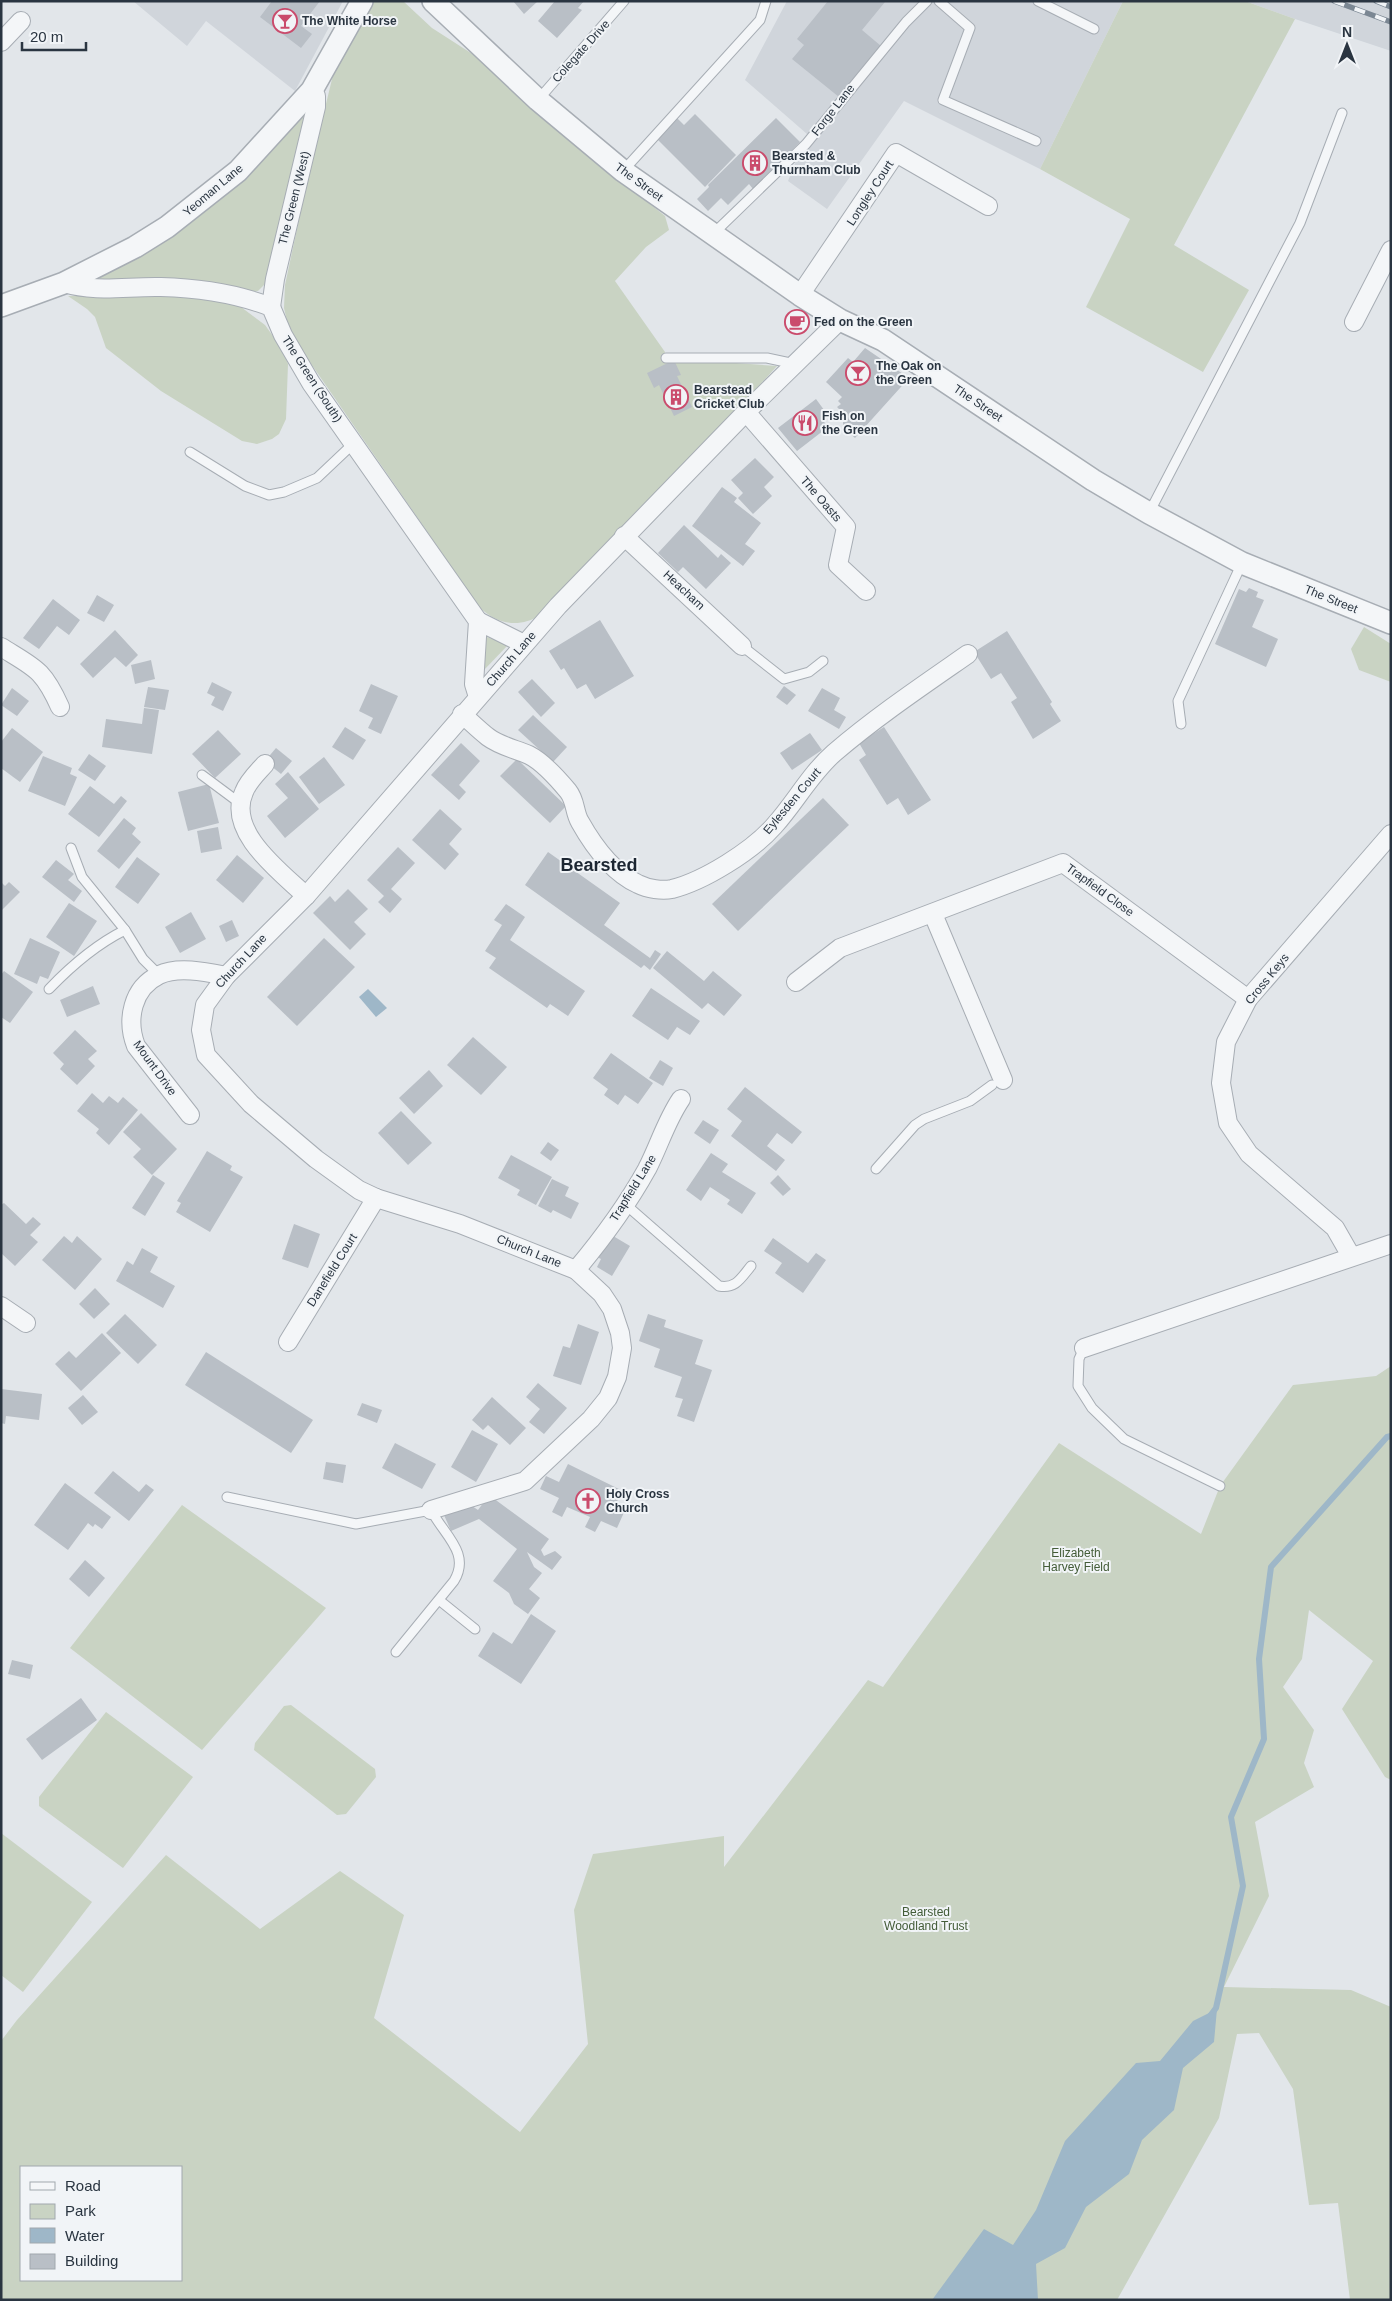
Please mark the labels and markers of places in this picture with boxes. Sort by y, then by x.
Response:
bar icon: The White Horse [272,8,298,34]
place label: The White Horse [302,14,397,28]
place label: Bearsted & Thurnham Club [772,149,861,177]
building icon: Bearsted & Thurnham Club [742,150,768,176]
cafe icon: Fed on the Green [784,309,810,335]
place label: Fed on the Green [814,315,913,329]
place label: The Oak on the Green [876,359,941,387]
bar icon: The Oak on the Green [845,360,871,386]
place label: Bearstead Cricket Club [694,383,765,411]
building icon: Bearstead Cricket Club [663,384,689,410]
place label: Fish on the Green [822,409,878,437]
restaurant icon: Fish on the Green [792,410,818,436]
place label: Holy Cross Church [606,1487,670,1515]
church icon: Holy Cross Church [575,1488,601,1514]

